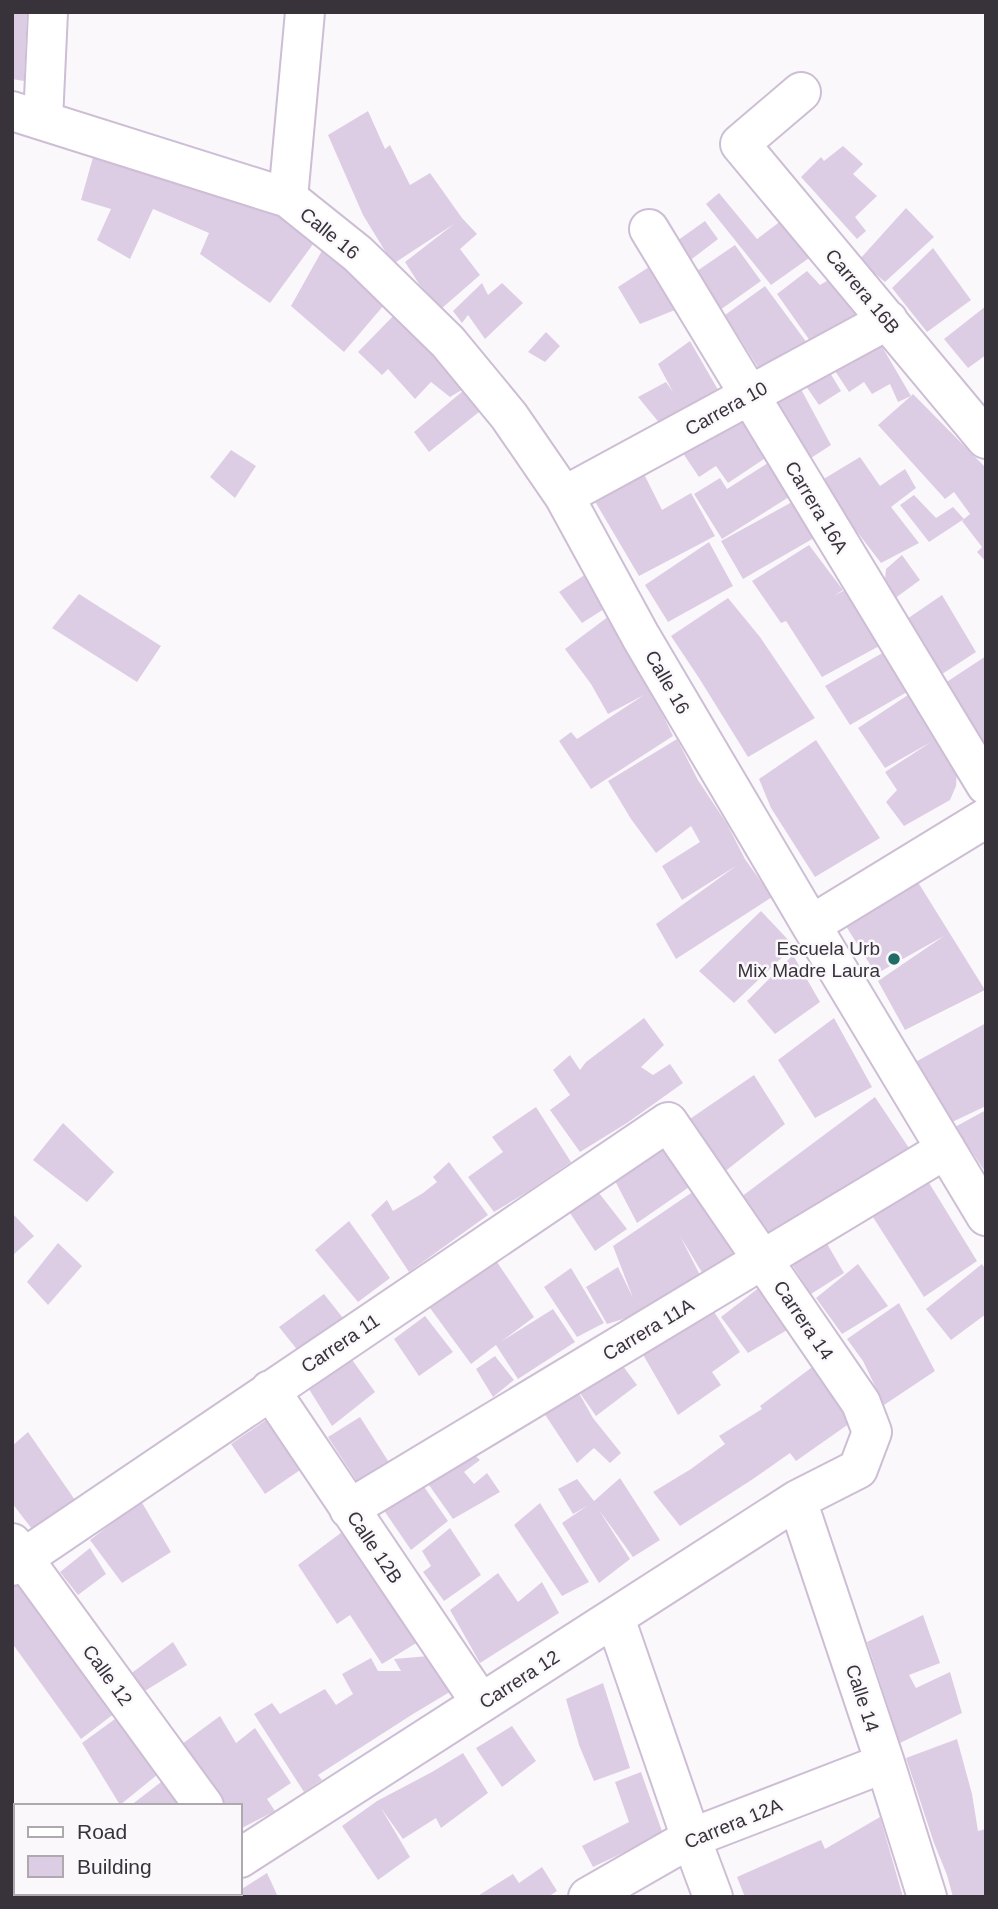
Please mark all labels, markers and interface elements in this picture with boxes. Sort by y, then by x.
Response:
street label: Calle 16 [296,203,363,263]
street label: Carrera 16B [821,245,904,338]
street label: Carrera 10 [681,377,771,440]
street label: Carrera 16A [781,457,852,557]
street label: Calle 16 [641,647,694,718]
place label: Escuela Urb Mix Madre Laura [737,938,880,981]
marker: Escuela Urb Mix Madre Laura [886,951,902,967]
street label: Carrera 14 [769,1277,838,1364]
street label: Carrera 11A [599,1294,698,1365]
street label: Carrera 11 [297,1310,383,1377]
street label: Calle 12B [343,1507,406,1587]
street label: Calle 12 [79,1641,137,1710]
street label: Carrera 12 [475,1646,563,1713]
street label: Calle 14 [842,1662,883,1735]
street label: Carrera 12A [681,1794,785,1853]
legend [14,1804,242,1895]
text: Road [77,1820,127,1843]
text: Building [77,1855,152,1878]

